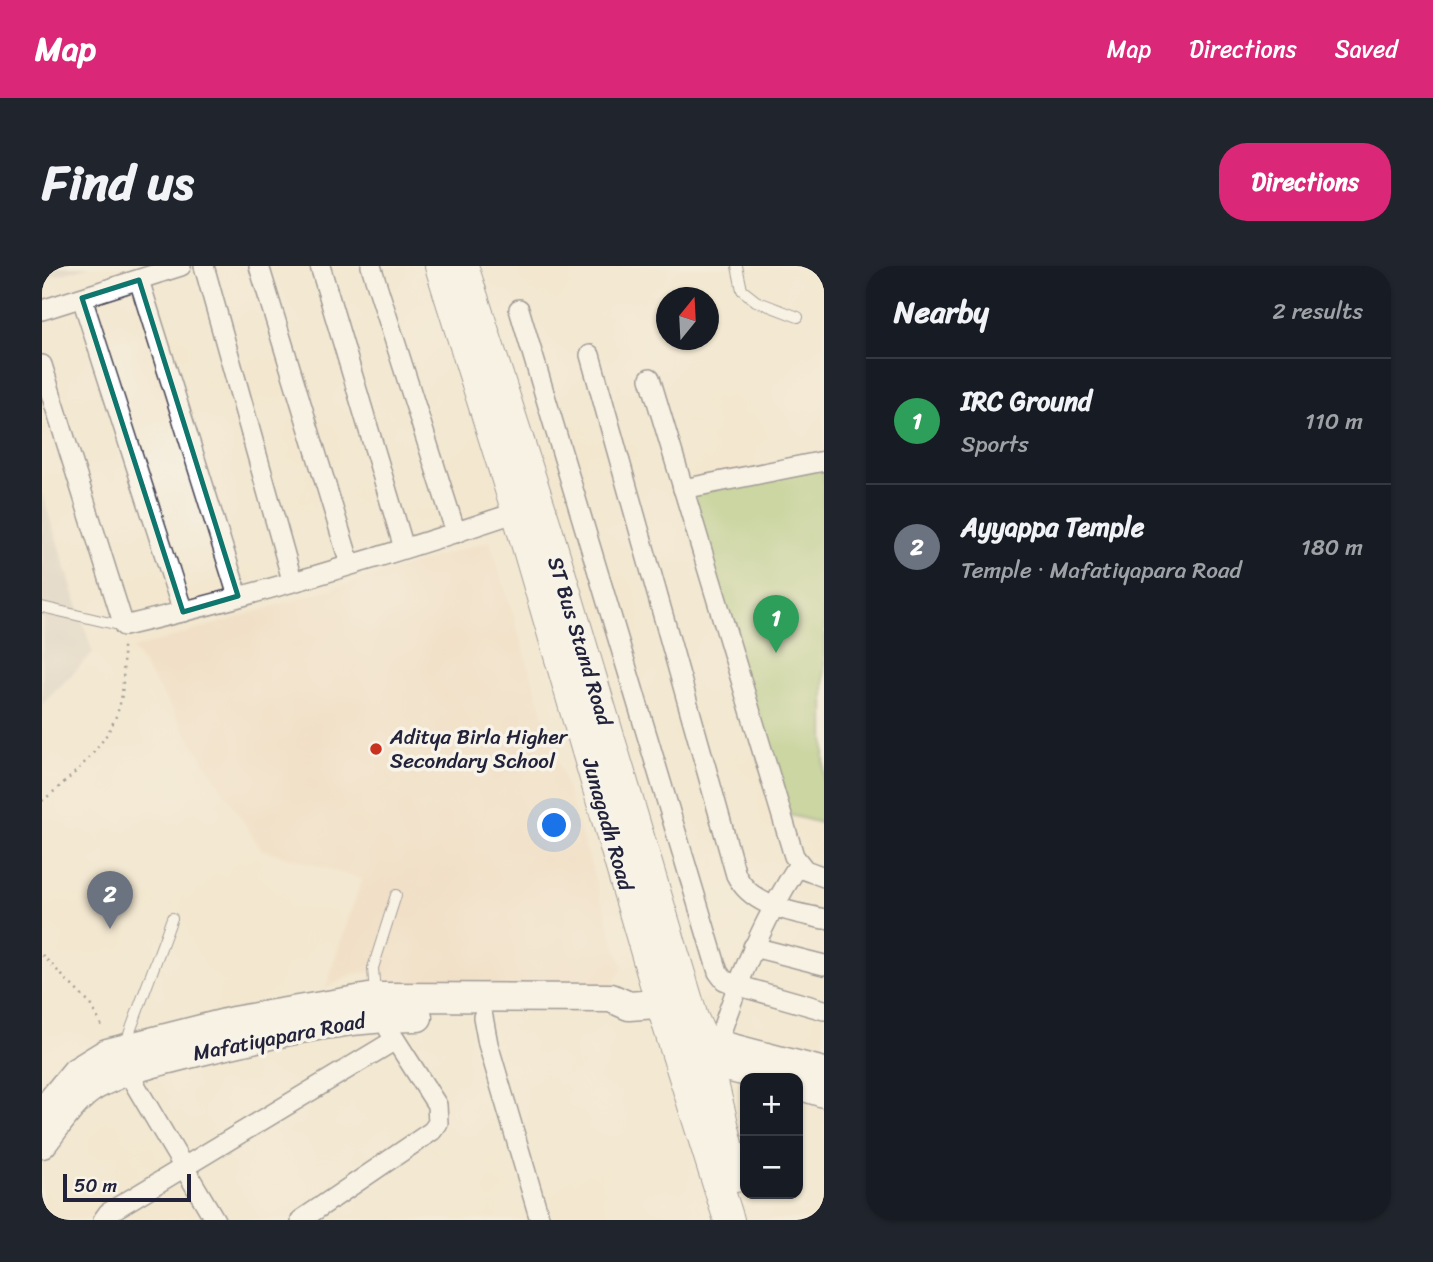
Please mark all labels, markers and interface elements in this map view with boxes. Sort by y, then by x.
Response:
text: Map [35,20,96,78]
text: Map [1107,28,1151,70]
text: Directions [1189,28,1297,70]
text: Saved [1335,28,1398,70]
text: Find us [42,139,194,226]
button: Directions [1219,143,1391,221]
text: Nearby [894,285,989,339]
north arrow [656,287,719,350]
text: 2 results [1272,291,1363,332]
text: IRC Ground [961,378,1092,424]
text: 1 [912,401,922,442]
text: 110 m [1305,401,1363,442]
text: Sports [961,424,1029,465]
text: Ayyappa Temple [961,504,1144,550]
text: 2 [910,527,924,568]
text: 180 m [1301,527,1363,568]
text: Temple · Mafatiyapara Road [961,550,1242,591]
street label: ST Bus Stand Road [536,552,624,732]
pin: 1 [753,595,799,653]
place label: Aditya Birla Higher Secondary School [389,718,569,780]
marker: Aditya Birla Higher Secondary School [368,741,384,757]
street label: Junagadh Road [571,752,646,897]
your location [537,808,571,842]
pin: 2 [87,871,133,929]
street label: Mafatiyapara Road [189,1001,370,1072]
map controls [740,1073,803,1199]
button: + [740,1073,803,1136]
button: − [740,1136,803,1199]
text: 50 m [74,1169,117,1202]
scale bar [63,1171,191,1203]

